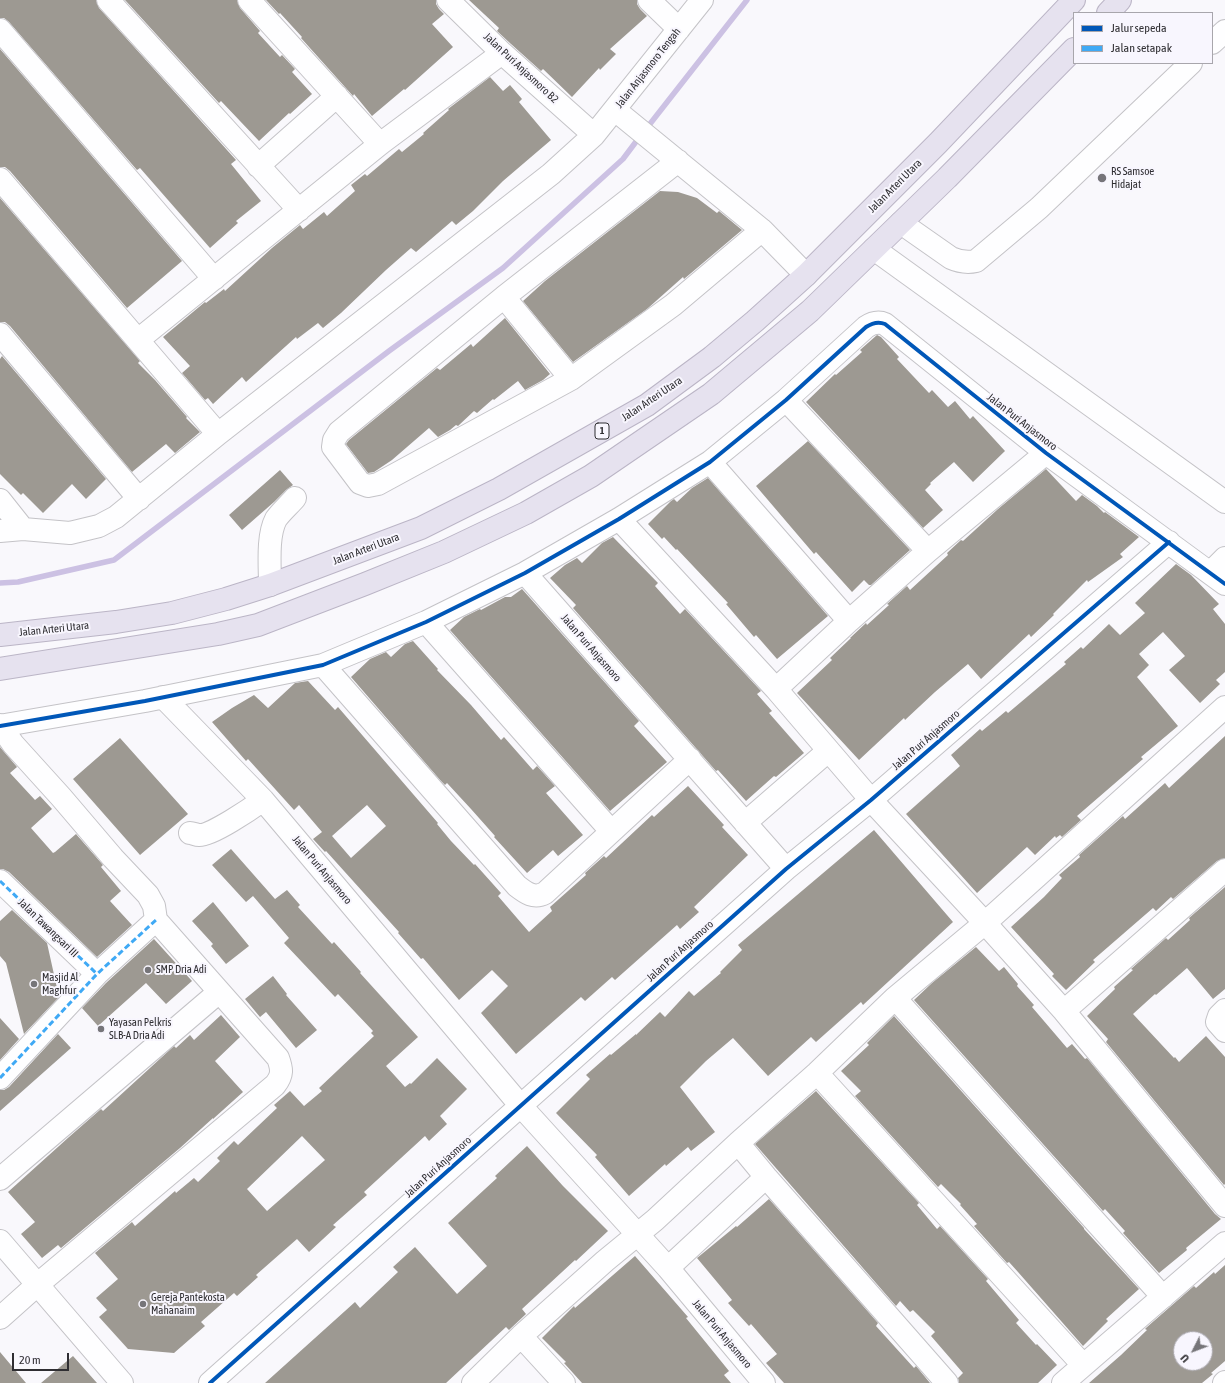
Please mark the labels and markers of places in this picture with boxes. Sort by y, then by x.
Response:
place label: RS Samsoe Hidajat [1111,165,1154,191]
marker: RS Samsoe Hidajat [1096,172,1108,184]
place label: SMP Dria Adi [156,963,207,977]
marker: SMP Dria Adi [143,965,153,975]
place label: Masjid Al Maghfur [42,971,78,997]
marker: Masjid Al Maghfur [29,979,39,989]
place label: Yayasan Pelkris SLB-A Dria Adi [109,1016,171,1042]
marker: Yayasan Pelkris SLB-A Dria Adi [96,1024,106,1034]
place label: Gereja Pantekosta Mahanaim [151,1291,225,1317]
marker: Gereja Pantekosta Mahanaim [138,1299,148,1309]

